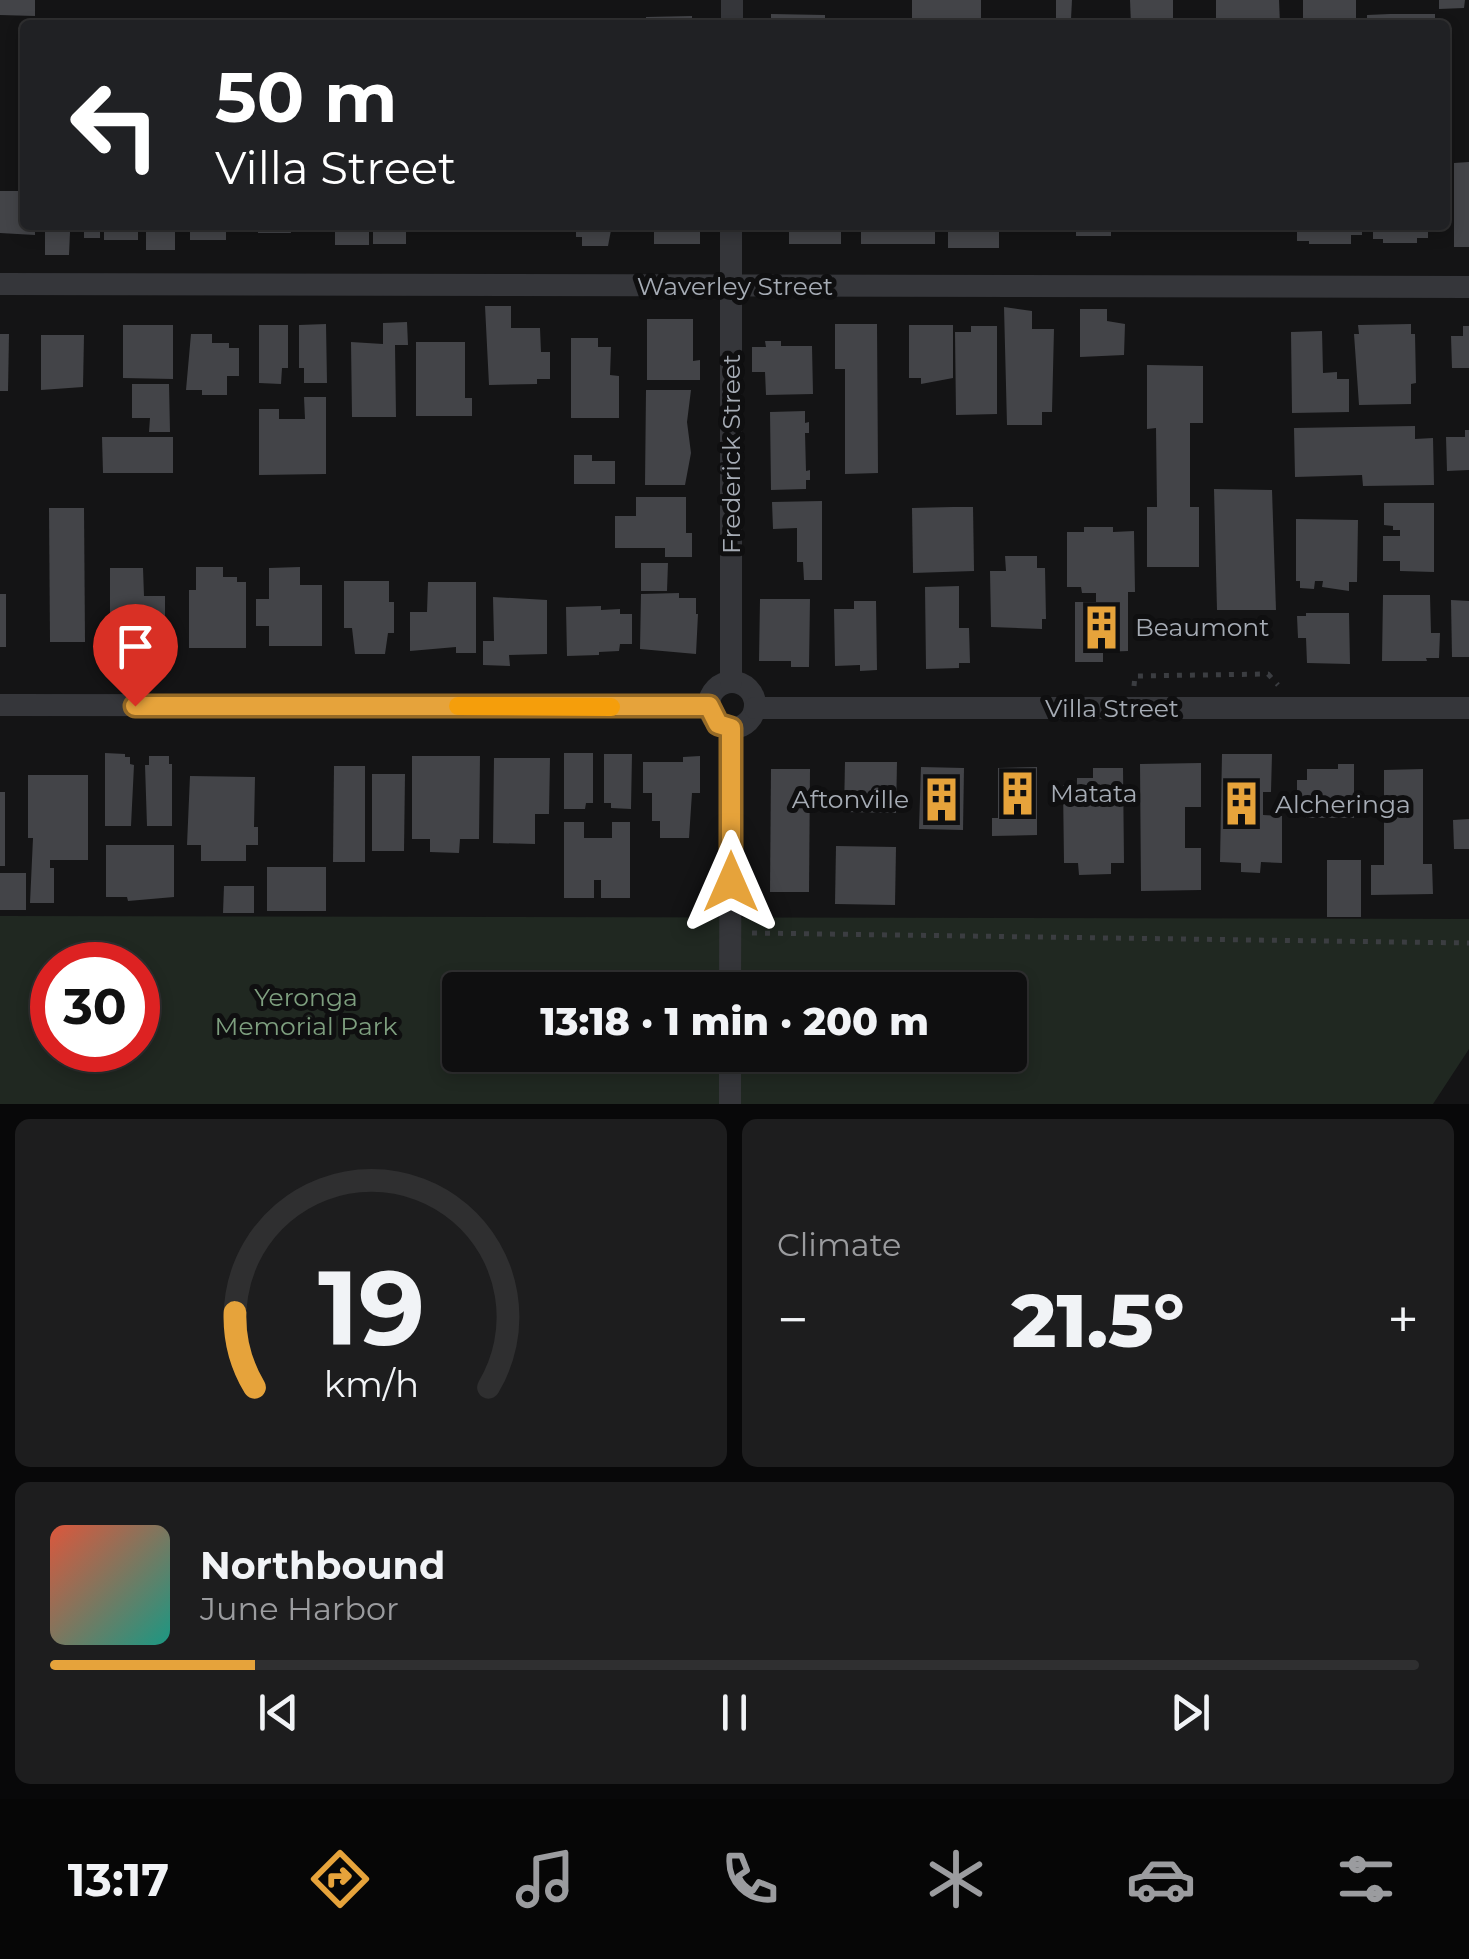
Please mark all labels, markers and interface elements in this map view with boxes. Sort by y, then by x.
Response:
text: 50 m [215,54,397,140]
icon: left [50,60,180,190]
text: Villa Street [215,140,456,195]
street label: Waverley Street [637,271,833,301]
street label: Frederick Street [716,354,746,554]
building icon: Beaumont [1078,603,1126,651]
pin [93,604,178,707]
place label: Beaumont [1135,612,1269,642]
icon: arrive [108,619,163,674]
street label: Villa Street [1045,693,1179,723]
building icon: Matata [993,769,1041,817]
building icon: Aftonville [918,775,966,823]
place label: Matata [1050,778,1137,808]
building icon: Alcheringa [1218,780,1266,828]
place label: Aftonville [792,784,909,814]
place label: Alcheringa [1275,789,1411,819]
position arrow [679,830,783,934]
speed limit sign: 30 [30,942,160,1072]
park label: Yeronga Memorial Park [215,982,397,1041]
text: 13:18 · 1 min · 200 m [540,998,929,1045]
text: Climate [777,1225,901,1264]
text: 19 [317,1244,425,1371]
text: 21.5° [1011,1274,1185,1366]
text: − [777,1286,809,1353]
text: + [1387,1286,1419,1353]
text: km/h [323,1362,419,1406]
text: Northbound [200,1542,445,1589]
text: June Harbor [200,1589,399,1628]
icon: previous [251,1685,306,1740]
icon: pause [707,1685,762,1740]
icon: next [1163,1685,1218,1740]
icon: directions [305,1844,375,1914]
icon: music [510,1844,580,1914]
icon: phone [715,1844,785,1914]
icon: climate [921,1844,991,1914]
icon: car [1126,1844,1196,1914]
icon: filters [1331,1844,1401,1914]
text: 13:17 [68,1852,169,1907]

